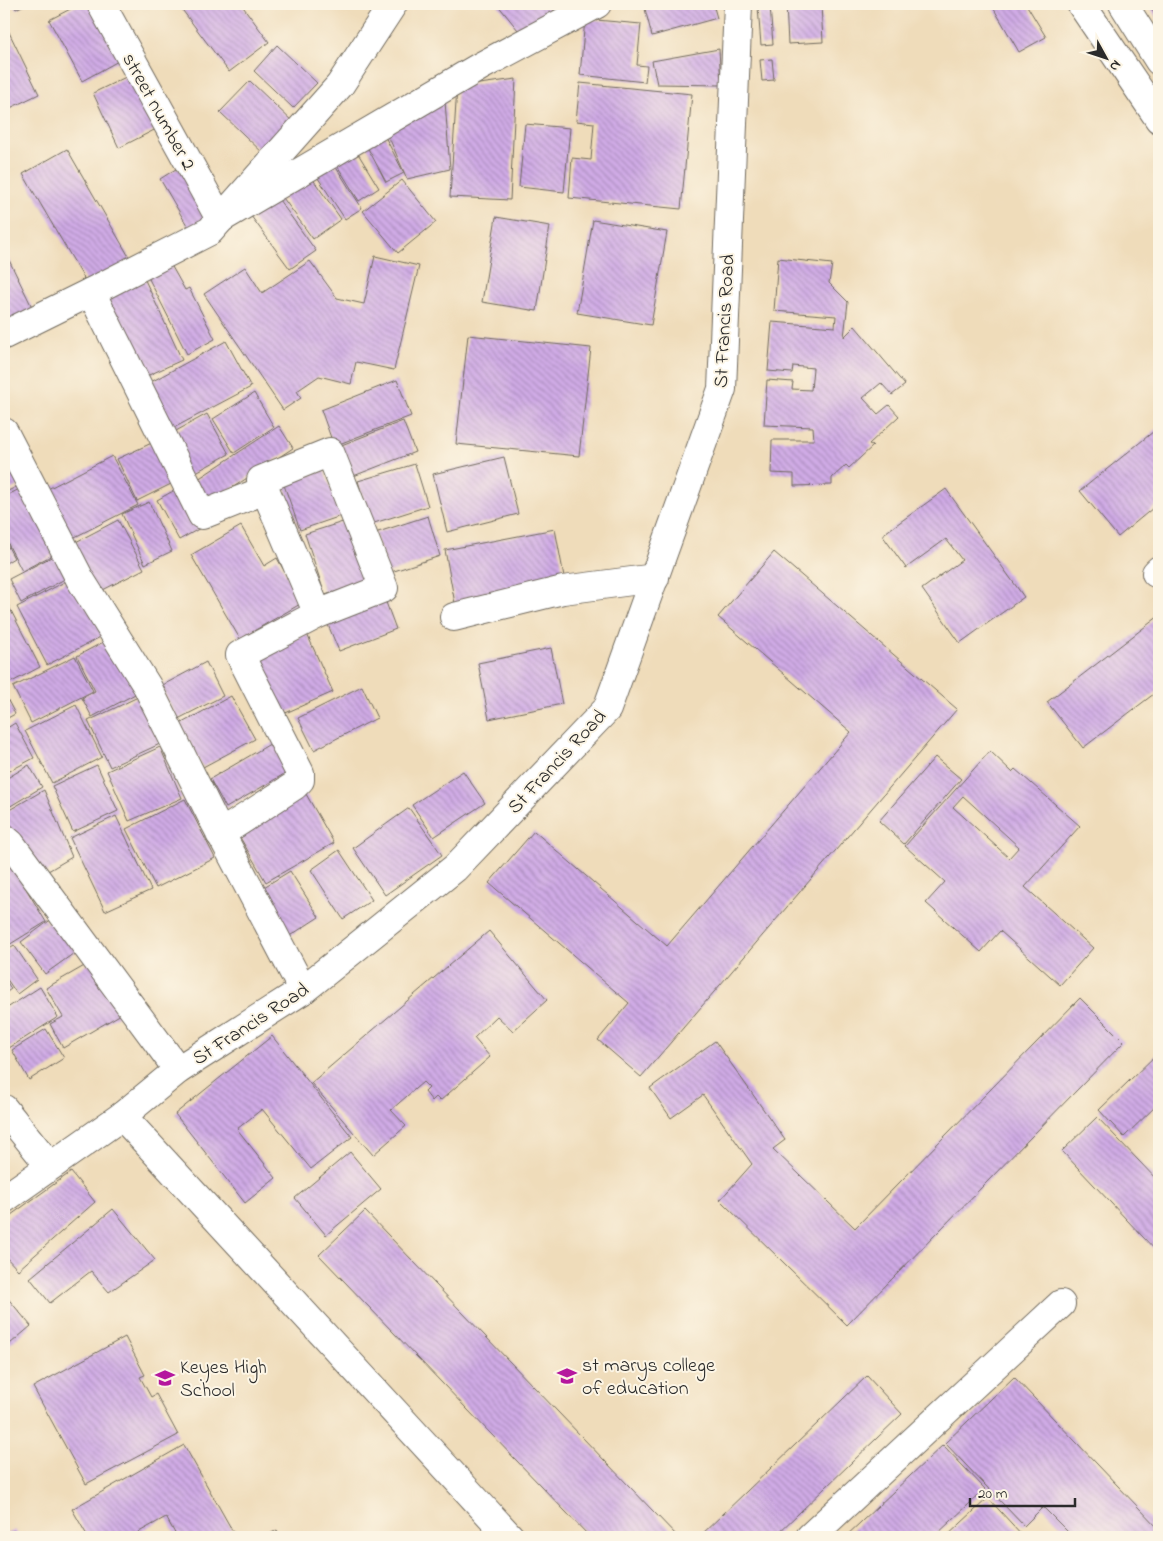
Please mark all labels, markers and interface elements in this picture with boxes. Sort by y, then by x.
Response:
north arrow [1080,32,1130,82]
street label: street number 2 [114,48,202,176]
text: N [1104,55,1126,76]
street label: St Francis Road [708,253,743,389]
street label: St Francis Road [502,704,614,822]
street label: St Francis Road [187,976,315,1074]
place label: st marys college of education [582,1352,715,1404]
place label: Keyes High School [180,1354,267,1406]
school or university icon: st marys college of education [556,1365,578,1387]
school or university icon: Keyes High School [154,1367,176,1389]
scale bar [970,1476,1076,1508]
text: 20 m [978,1483,1008,1505]

